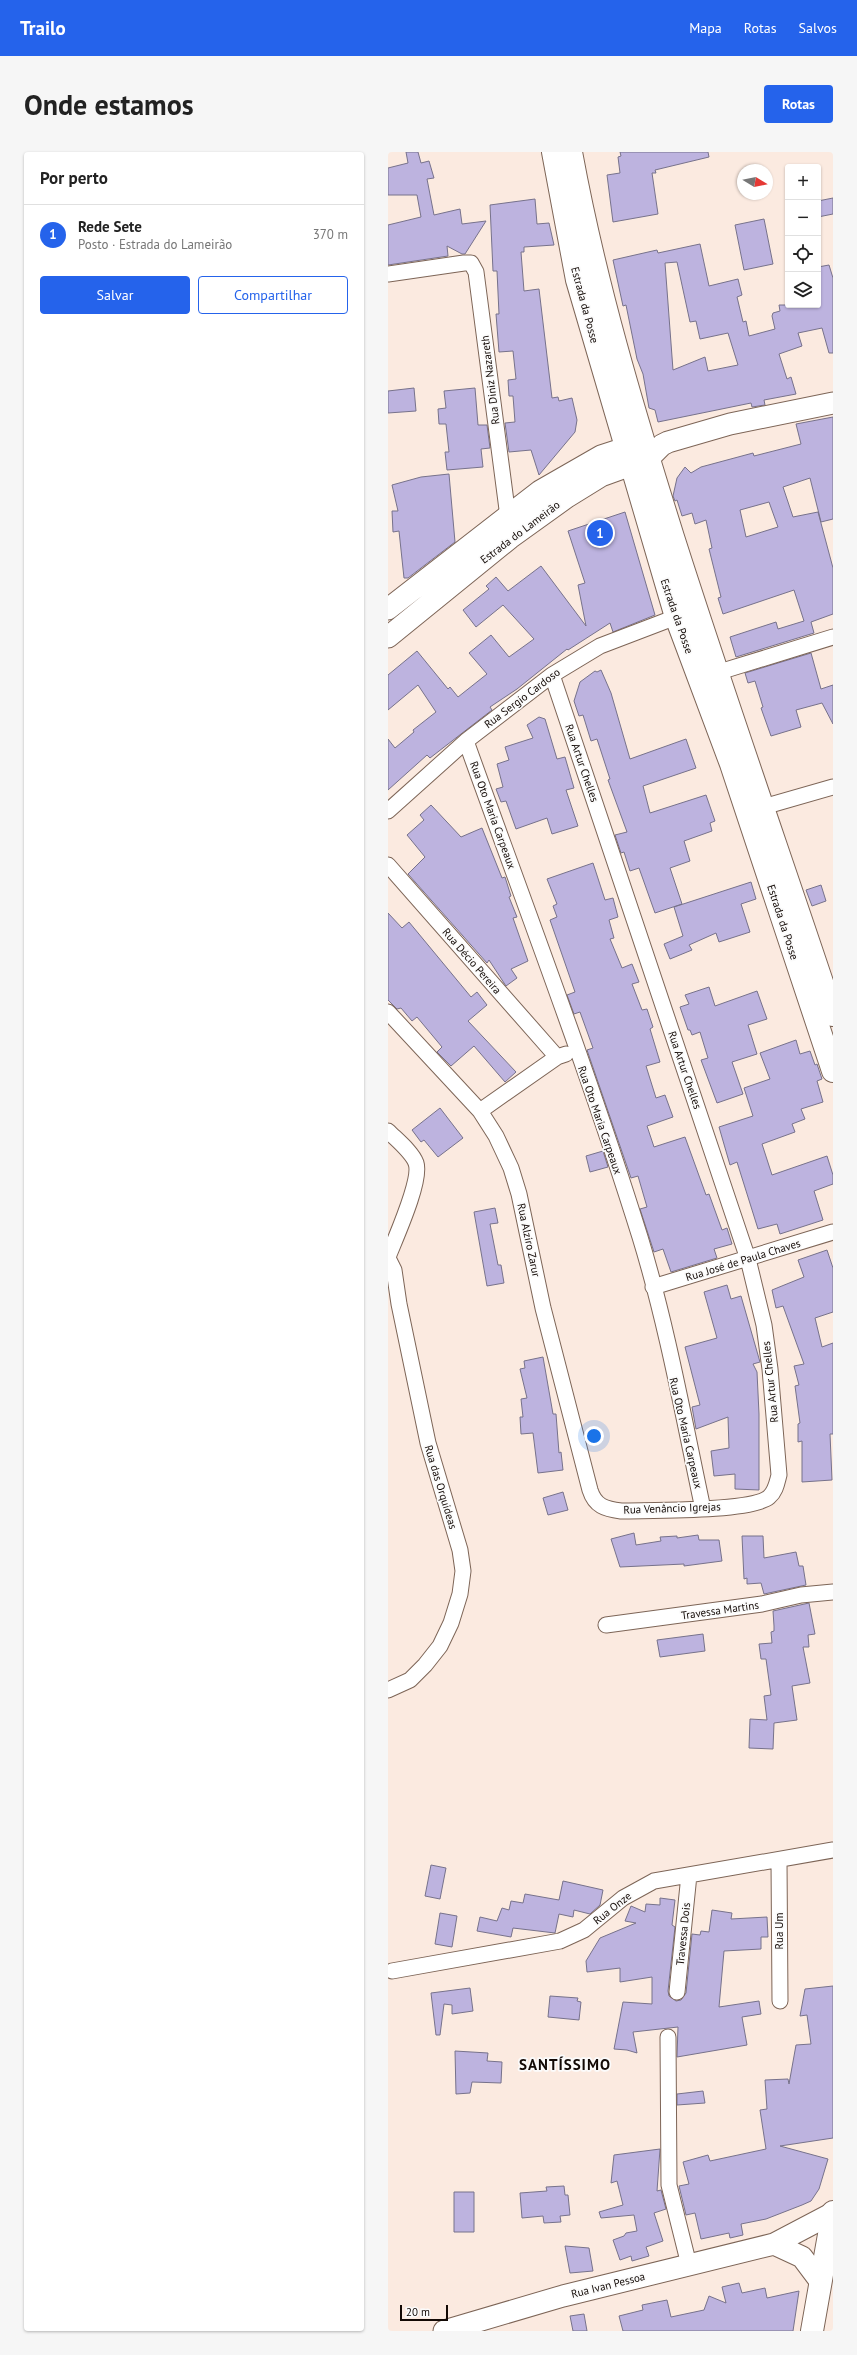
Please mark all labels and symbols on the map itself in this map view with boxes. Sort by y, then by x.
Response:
north arrow [737,164,773,200]
street label: Estrada da Posse [568,265,602,345]
street label: Rua Diniz Nazareth [478,335,502,425]
street label: Estrada do Lameirão [477,497,563,566]
pin: 1 [587,518,613,548]
street label: Estrada da Posse [658,577,697,656]
street label: Rua Sergio Cardoso [481,665,563,731]
street label: Rua Artur Chelles [562,722,602,804]
street label: Rua Oto Maria Carpeaux [467,759,519,871]
street label: Estrada da Posse [764,882,802,962]
street label: Rua Décio Pereira [439,925,505,997]
street label: Rua Artur Chelles [665,1029,705,1111]
street label: Rua Oto Maria Carpeaux [575,1064,625,1176]
street label: Rua Alziro Zarur [514,1202,544,1278]
street label: Rua José de Paula Chaves [684,1236,802,1284]
street label: Rua Artur Chelles [759,1340,781,1423]
street label: Rua Oto Maria Carpeaux [666,1376,706,1490]
your location [584,1426,604,1446]
street label: Rua das Orquideas [422,1443,461,1531]
street label: Rua Venâncio Igrejas [623,1499,721,1517]
street label: Travessa Martins [680,1598,760,1622]
street label: Rua Onze [590,1888,634,1927]
street label: Travessa Dois [673,1901,693,1966]
street label: Rua Um [772,1913,786,1949]
district label: SANTÍSSIMO [519,2055,611,2074]
street label: Rua Ivan Pessoa [570,2269,646,2301]
scale bar [400,2303,448,2322]

